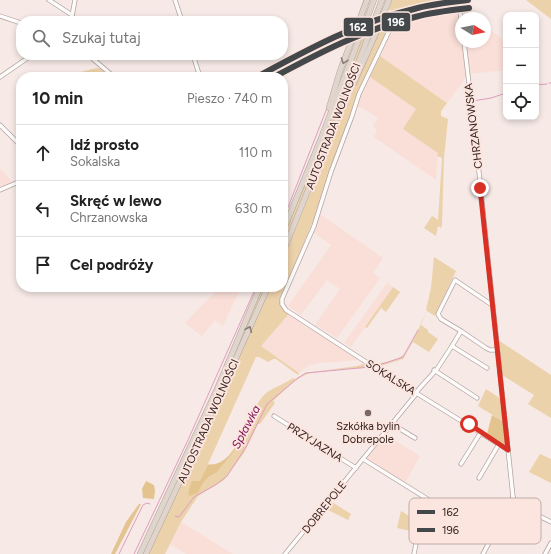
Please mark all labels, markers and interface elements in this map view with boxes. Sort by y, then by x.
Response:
line badge: 196 [381,12,411,32]
north arrow [455,12,491,48]
map controls [503,12,539,120]
button: + [503,12,539,48]
search box [16,16,288,60]
text: 196 [387,16,405,29]
line badge: 162 [343,17,374,37]
text: 162 [349,21,367,34]
icon: search [30,27,52,49]
text: Szukaj tutaj [62,29,141,47]
button: − [503,48,539,84]
one-way arrow [341,57,349,64]
street label: AUTOSTRADA WOLNOŚCI [302,61,364,191]
street label: CHRZANOWSKA [462,82,485,169]
button: locate [503,84,539,120]
text: 10 min [32,88,83,108]
text: Pieszo · 740 m [187,91,272,106]
text: Idź prosto [70,136,139,154]
icon: ahead [32,142,54,164]
text: 110 m [239,145,272,160]
text: Sokalska [70,154,120,169]
route end [471,179,489,197]
text: Skręć w lewo [70,192,162,210]
icon: left [32,198,54,220]
text: 630 m [235,201,272,216]
text: Chrzanowska [70,210,148,225]
icon: arrive [32,254,54,276]
text: Cel podróży [70,256,153,274]
one-way arrow [244,326,252,333]
street label: AUTOSTRADA WOLNOŚCI [174,357,242,485]
street label: SOKALSKA [364,357,418,398]
water label: Spławka [229,403,263,451]
marker: Szkółka bylin Dobrepole [363,408,373,418]
route start [460,415,478,433]
street label: PRZYJAZNA [285,420,345,465]
place label: Szkółka bylin Dobrepole [336,420,400,446]
street label: DOBREPOLE [299,479,349,536]
legend [409,498,541,544]
text: 162 [442,506,459,519]
text: 196 [442,524,459,537]

